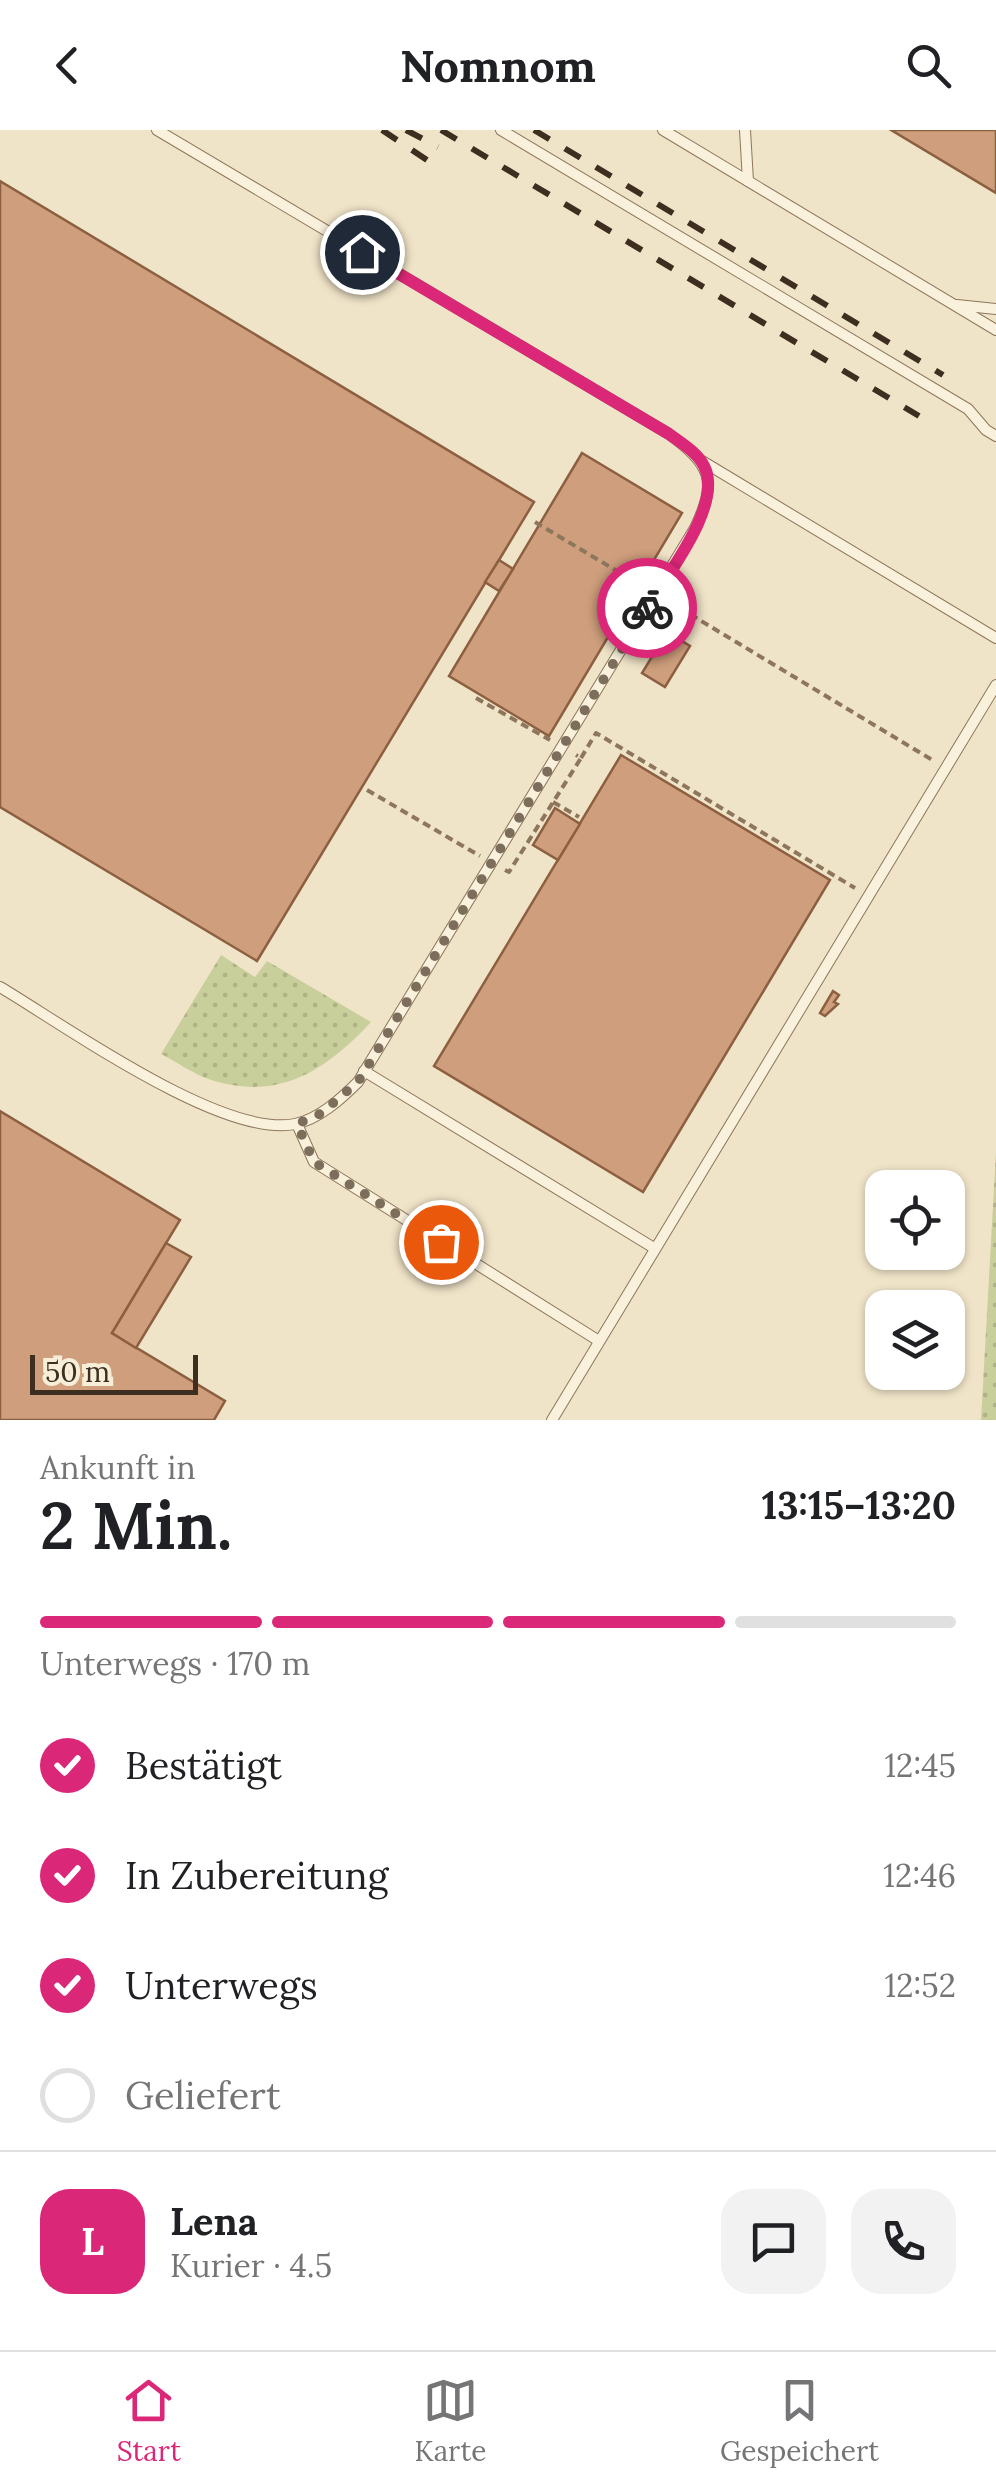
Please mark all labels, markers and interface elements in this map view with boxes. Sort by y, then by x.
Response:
text: Nomnom [400,37,596,94]
icon: back [40,38,95,93]
icon: search [901,38,956,93]
pin [320,210,405,295]
icon: home [335,225,390,280]
courier [597,558,697,658]
icon: bike [620,581,675,636]
map controls [865,1170,965,1390]
button: locate [865,1170,965,1270]
pin [399,1200,484,1285]
icon: bag [414,1215,469,1270]
button: layers [865,1290,965,1390]
scale bar [30,1350,198,1394]
text: 50 m [45,1354,110,1390]
text: Ankunft in [40,1447,196,1488]
text: 13:15–13:20 [762,1481,956,1529]
text: 2 Min. [40,1484,232,1567]
text: Unterwegs · 170 m [40,1643,310,1684]
icon: check [40,1738,95,1793]
text: Bestätigt [125,1741,282,1789]
text: 12:45 [884,1745,956,1786]
icon: check [40,1848,95,1903]
text: In Zubereitung [125,1851,389,1899]
text: 12:46 [883,1855,956,1896]
icon: check [40,1958,95,2013]
text: Unterwegs [125,1961,318,2009]
text: 12:52 [885,1965,956,2006]
text: Geliefert [125,2071,281,2119]
button: chat [721,2189,826,2294]
button: phone [851,2189,956,2294]
text: Lena [170,2197,258,2245]
text: L [81,2217,104,2265]
text: Kurier · 4.5 [170,2245,332,2286]
tab: Start [117,2373,181,2469]
tab: Karte [415,2373,486,2469]
tab: Gespeichert [720,2373,879,2469]

